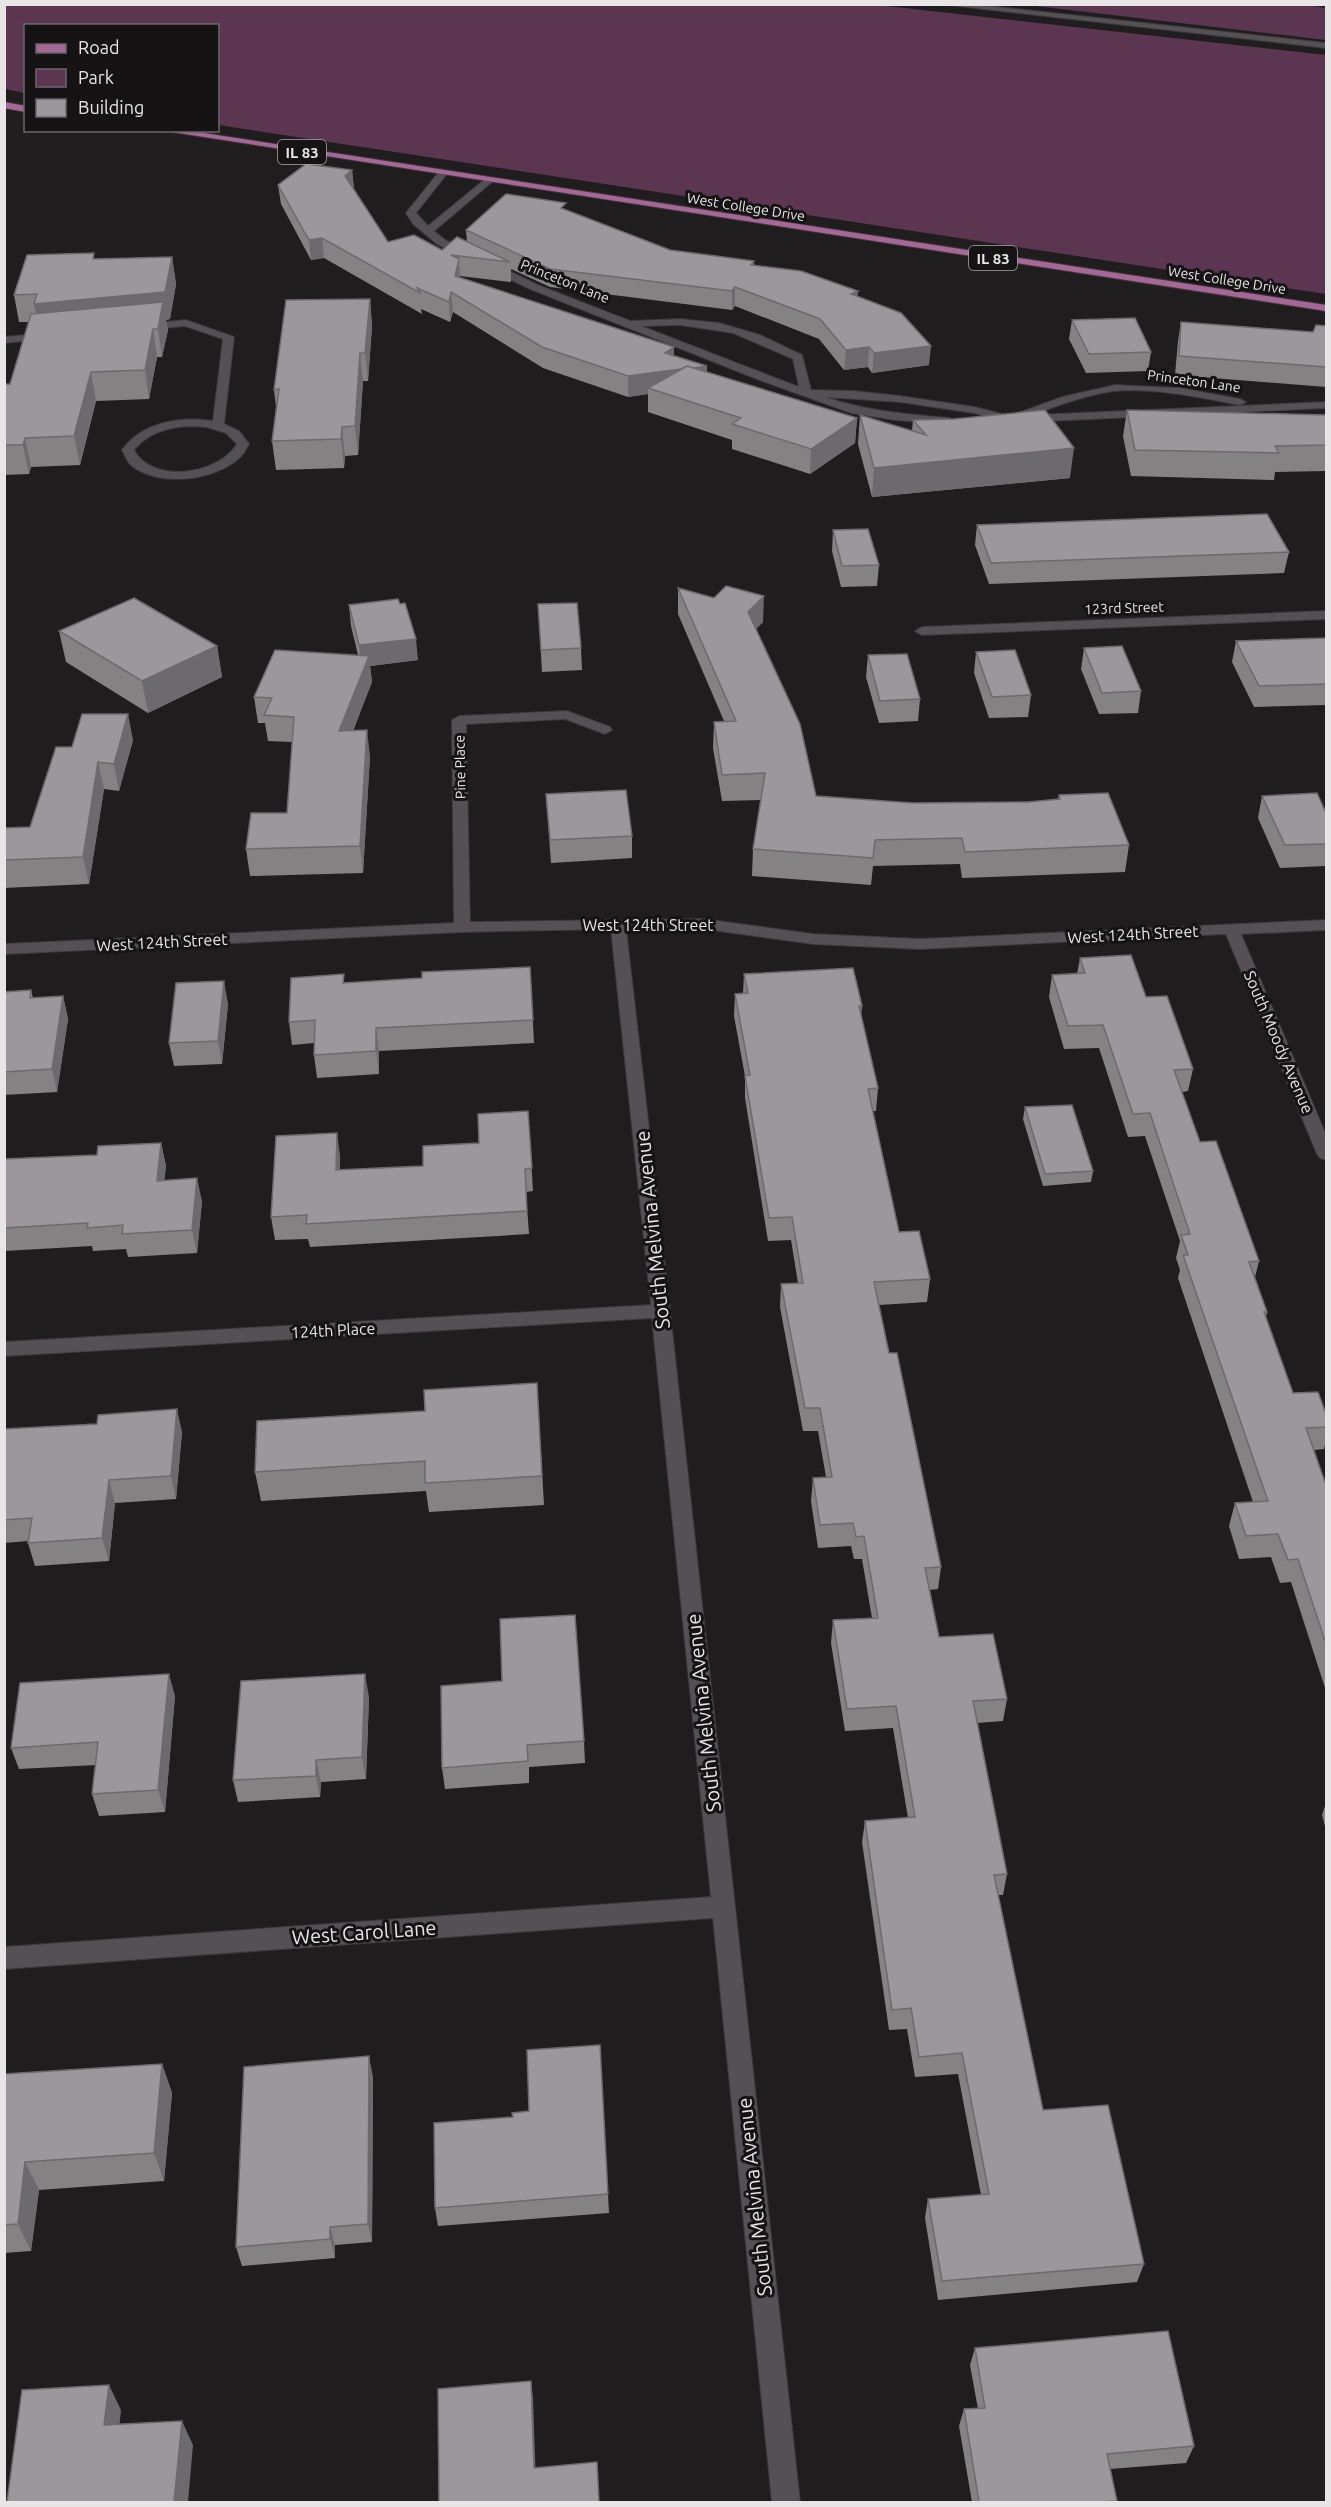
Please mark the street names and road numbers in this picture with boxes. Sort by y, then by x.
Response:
road number: IL 83 [278,140,326,164]
street label: West College Drive [686,190,806,224]
road number: IL 83 [969,246,1017,270]
street label: Princeton Lane [518,256,612,306]
street label: West College Drive [1167,263,1287,297]
street label: Princeton Lane [1146,367,1242,395]
street label: 123rd Street [1084,599,1164,617]
street label: Pine Place [451,735,469,799]
street label: West 124th Street [582,916,714,934]
street label: West 124th Street [1067,922,1200,946]
street label: West 124th Street [96,930,229,954]
street label: South Moody Avenue [1241,968,1317,1116]
street label: South Melvina Avenue [630,1130,674,1330]
street label: 124th Place [290,1319,376,1341]
street label: South Melvina Avenue [681,1613,725,1813]
street label: West Carol Lane [291,1915,437,1949]
street label: South Melvina Avenue [732,2097,776,2297]

